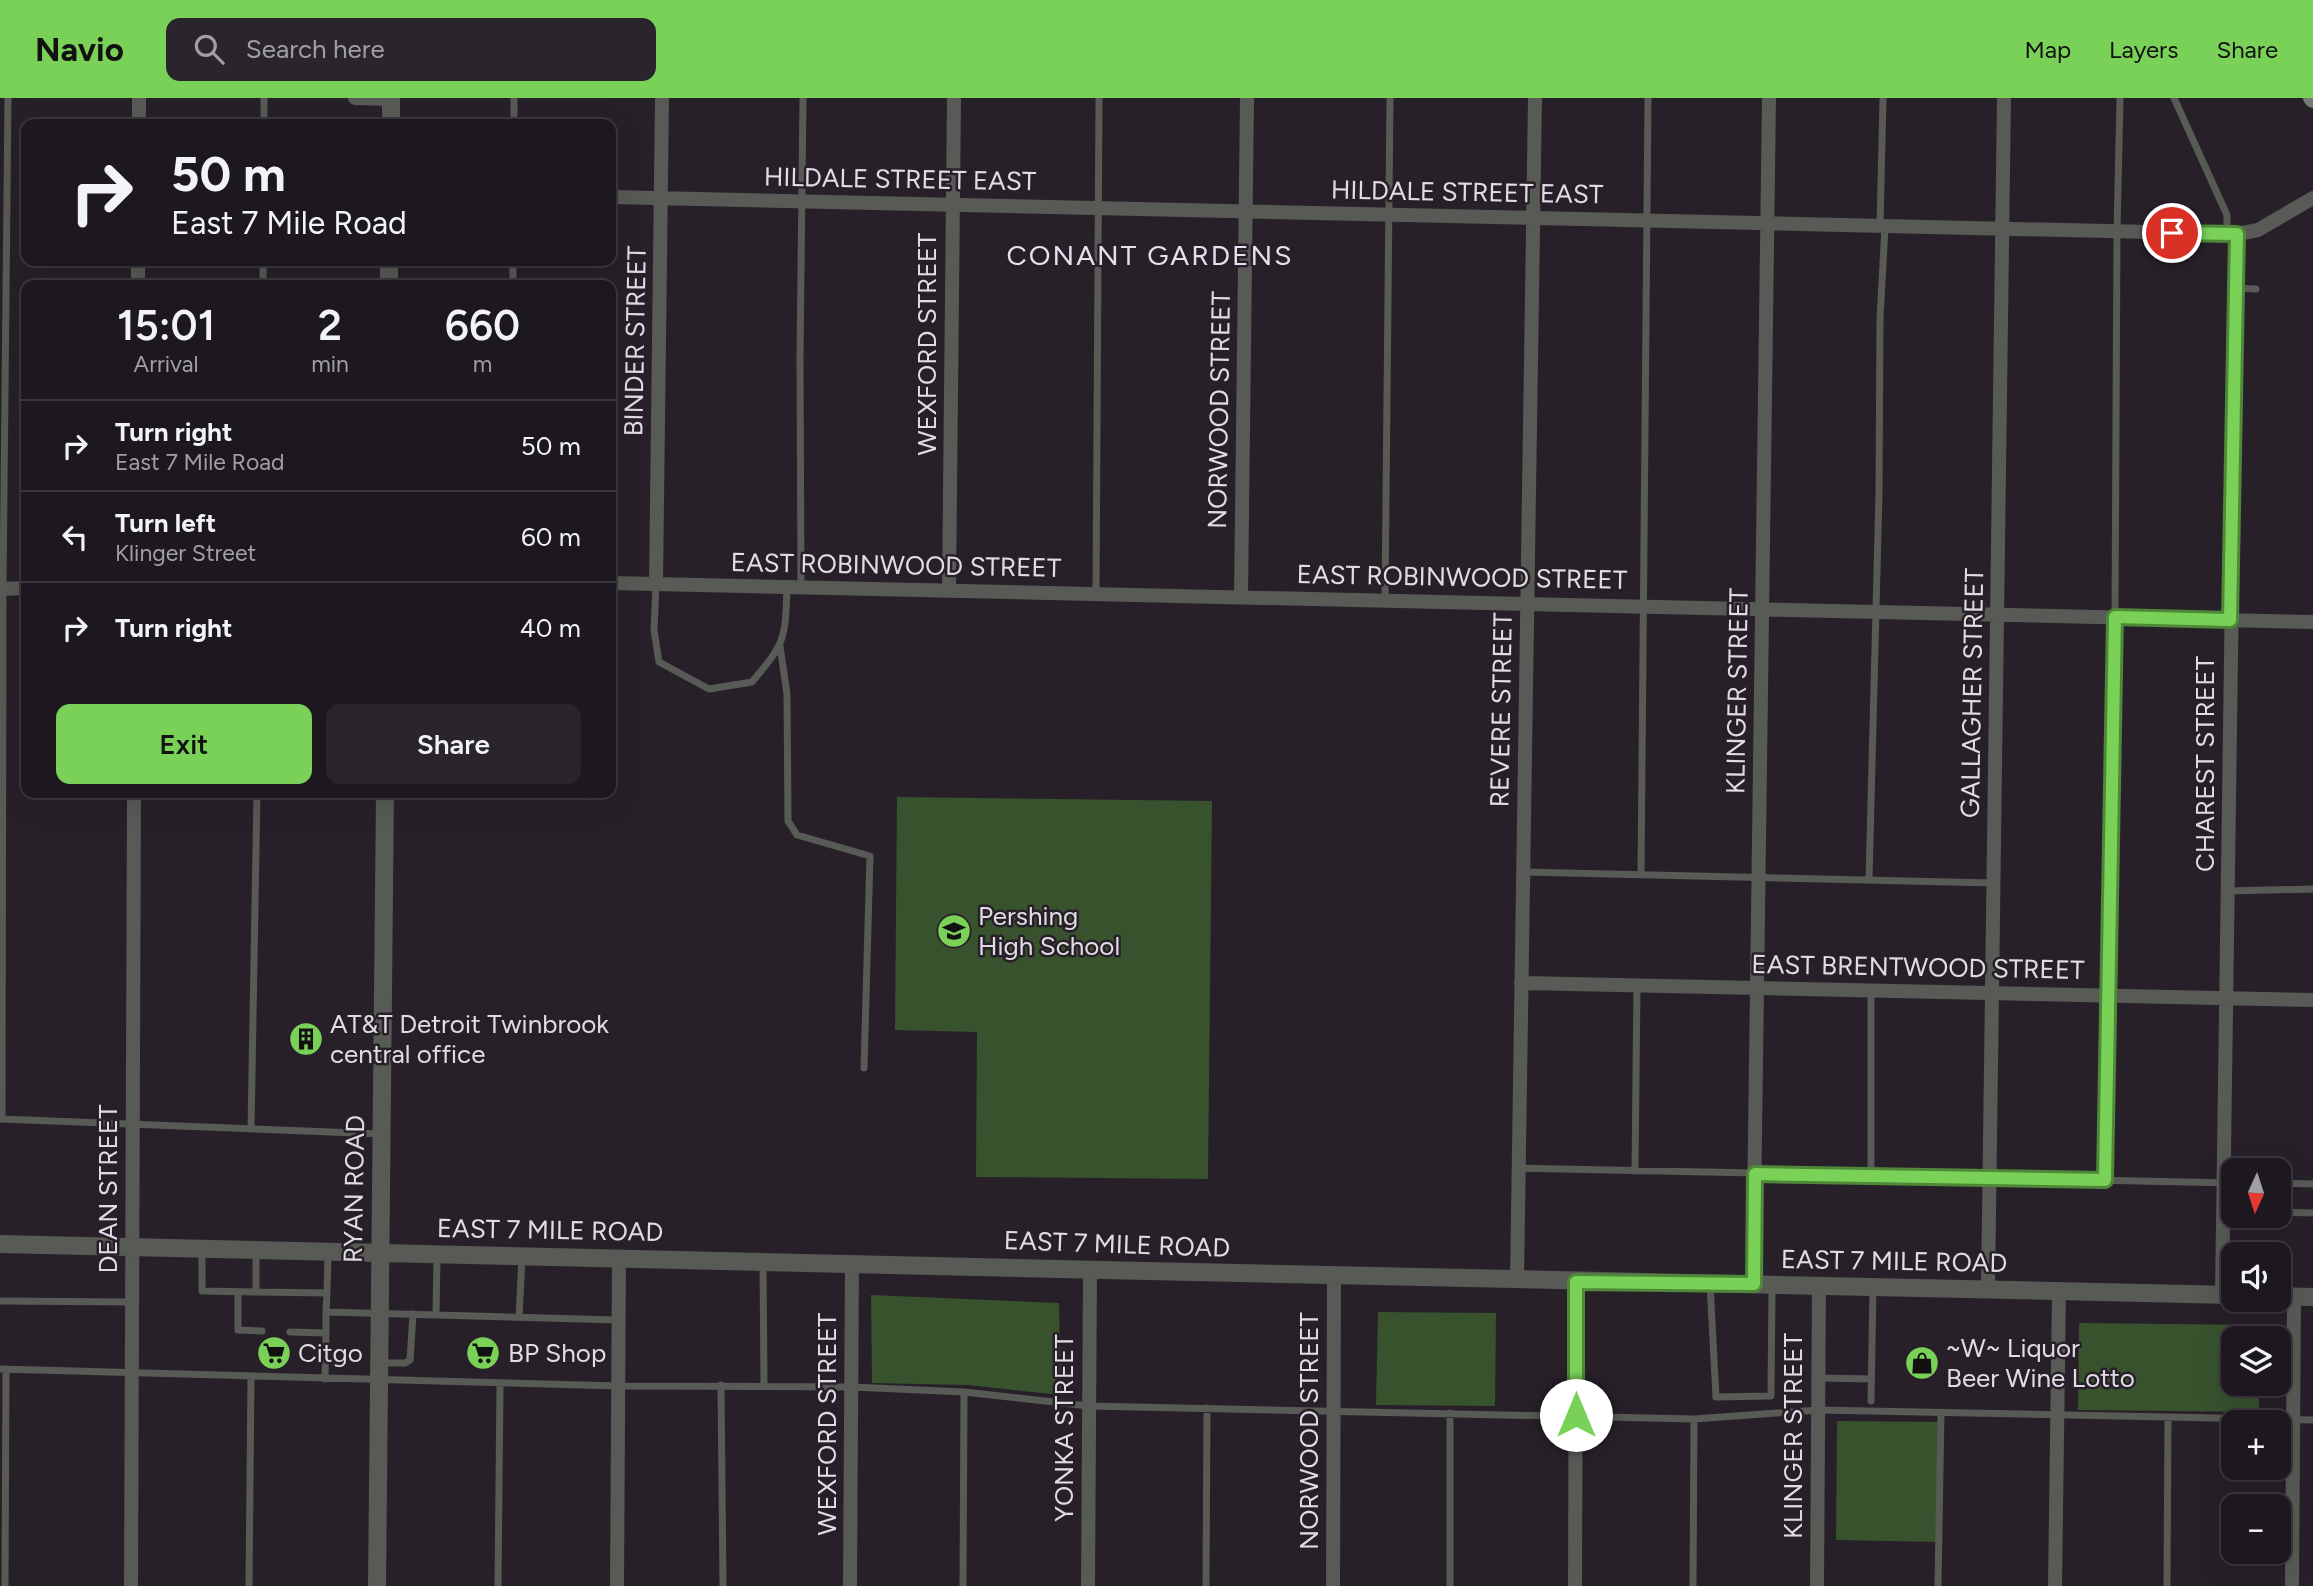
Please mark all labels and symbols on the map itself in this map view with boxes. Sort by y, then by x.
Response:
street label: HILDALE STREET EAST [764,161,1037,197]
street label: HILDALE STREET EAST [1331,174,1604,210]
pin [2142,203,2202,263]
street label: WEXFORD STREET [911,232,943,455]
district label: CONANT GARDENS [1007,238,1293,272]
street label: BINDER STREET [617,245,653,437]
street label: NORWOOD STREET [1201,290,1237,529]
street label: EAST ROBINWOOD STREET [730,546,1062,584]
street label: EAST ROBINWOOD STREET [1296,558,1628,596]
street label: GALLAGHER STREET [1954,567,1990,818]
street label: KLINGER STREET [1719,587,1755,794]
street label: REVERE STREET [1483,612,1519,808]
street label: CHAREST STREET [2189,655,2221,872]
place label: Pershing High School [978,900,1120,962]
school or university icon: Pershing High School [935,912,973,950]
street label: EAST BRENTWOOD STREET [1751,948,2085,986]
place label: AT&T Detroit Twinbrook central office [330,1008,609,1070]
building icon: AT&T Detroit Twinbrook central office [287,1020,325,1058]
street label: DEAN STREET [92,1104,124,1274]
street label: RYAN ROAD [337,1115,371,1263]
north arrow [2221,1158,2291,1228]
street label: EAST 7 MILE ROAD [437,1212,663,1248]
street label: EAST 7 MILE ROAD [1003,1224,1231,1264]
street label: EAST 7 MILE ROAD [1781,1243,2007,1279]
street label: NORWOOD STREET [1293,1311,1325,1550]
street label: WEXFORD STREET [811,1312,843,1535]
street label: KLINGER STREET [1777,1332,1809,1539]
place label: ~W~ Liquor Beer Wine Lotto [1946,1332,2135,1394]
supermarket icon: Citgo [255,1334,293,1372]
supermarket icon: BP Shop [464,1334,502,1372]
street label: YONKA STREET [1048,1334,1080,1522]
place label: Citgo [298,1337,363,1369]
place label: BP Shop [508,1337,606,1369]
shop icon: ~W~ Liquor Beer Wine Lotto [1903,1344,1941,1382]
position arrow [1539,1378,1613,1452]

